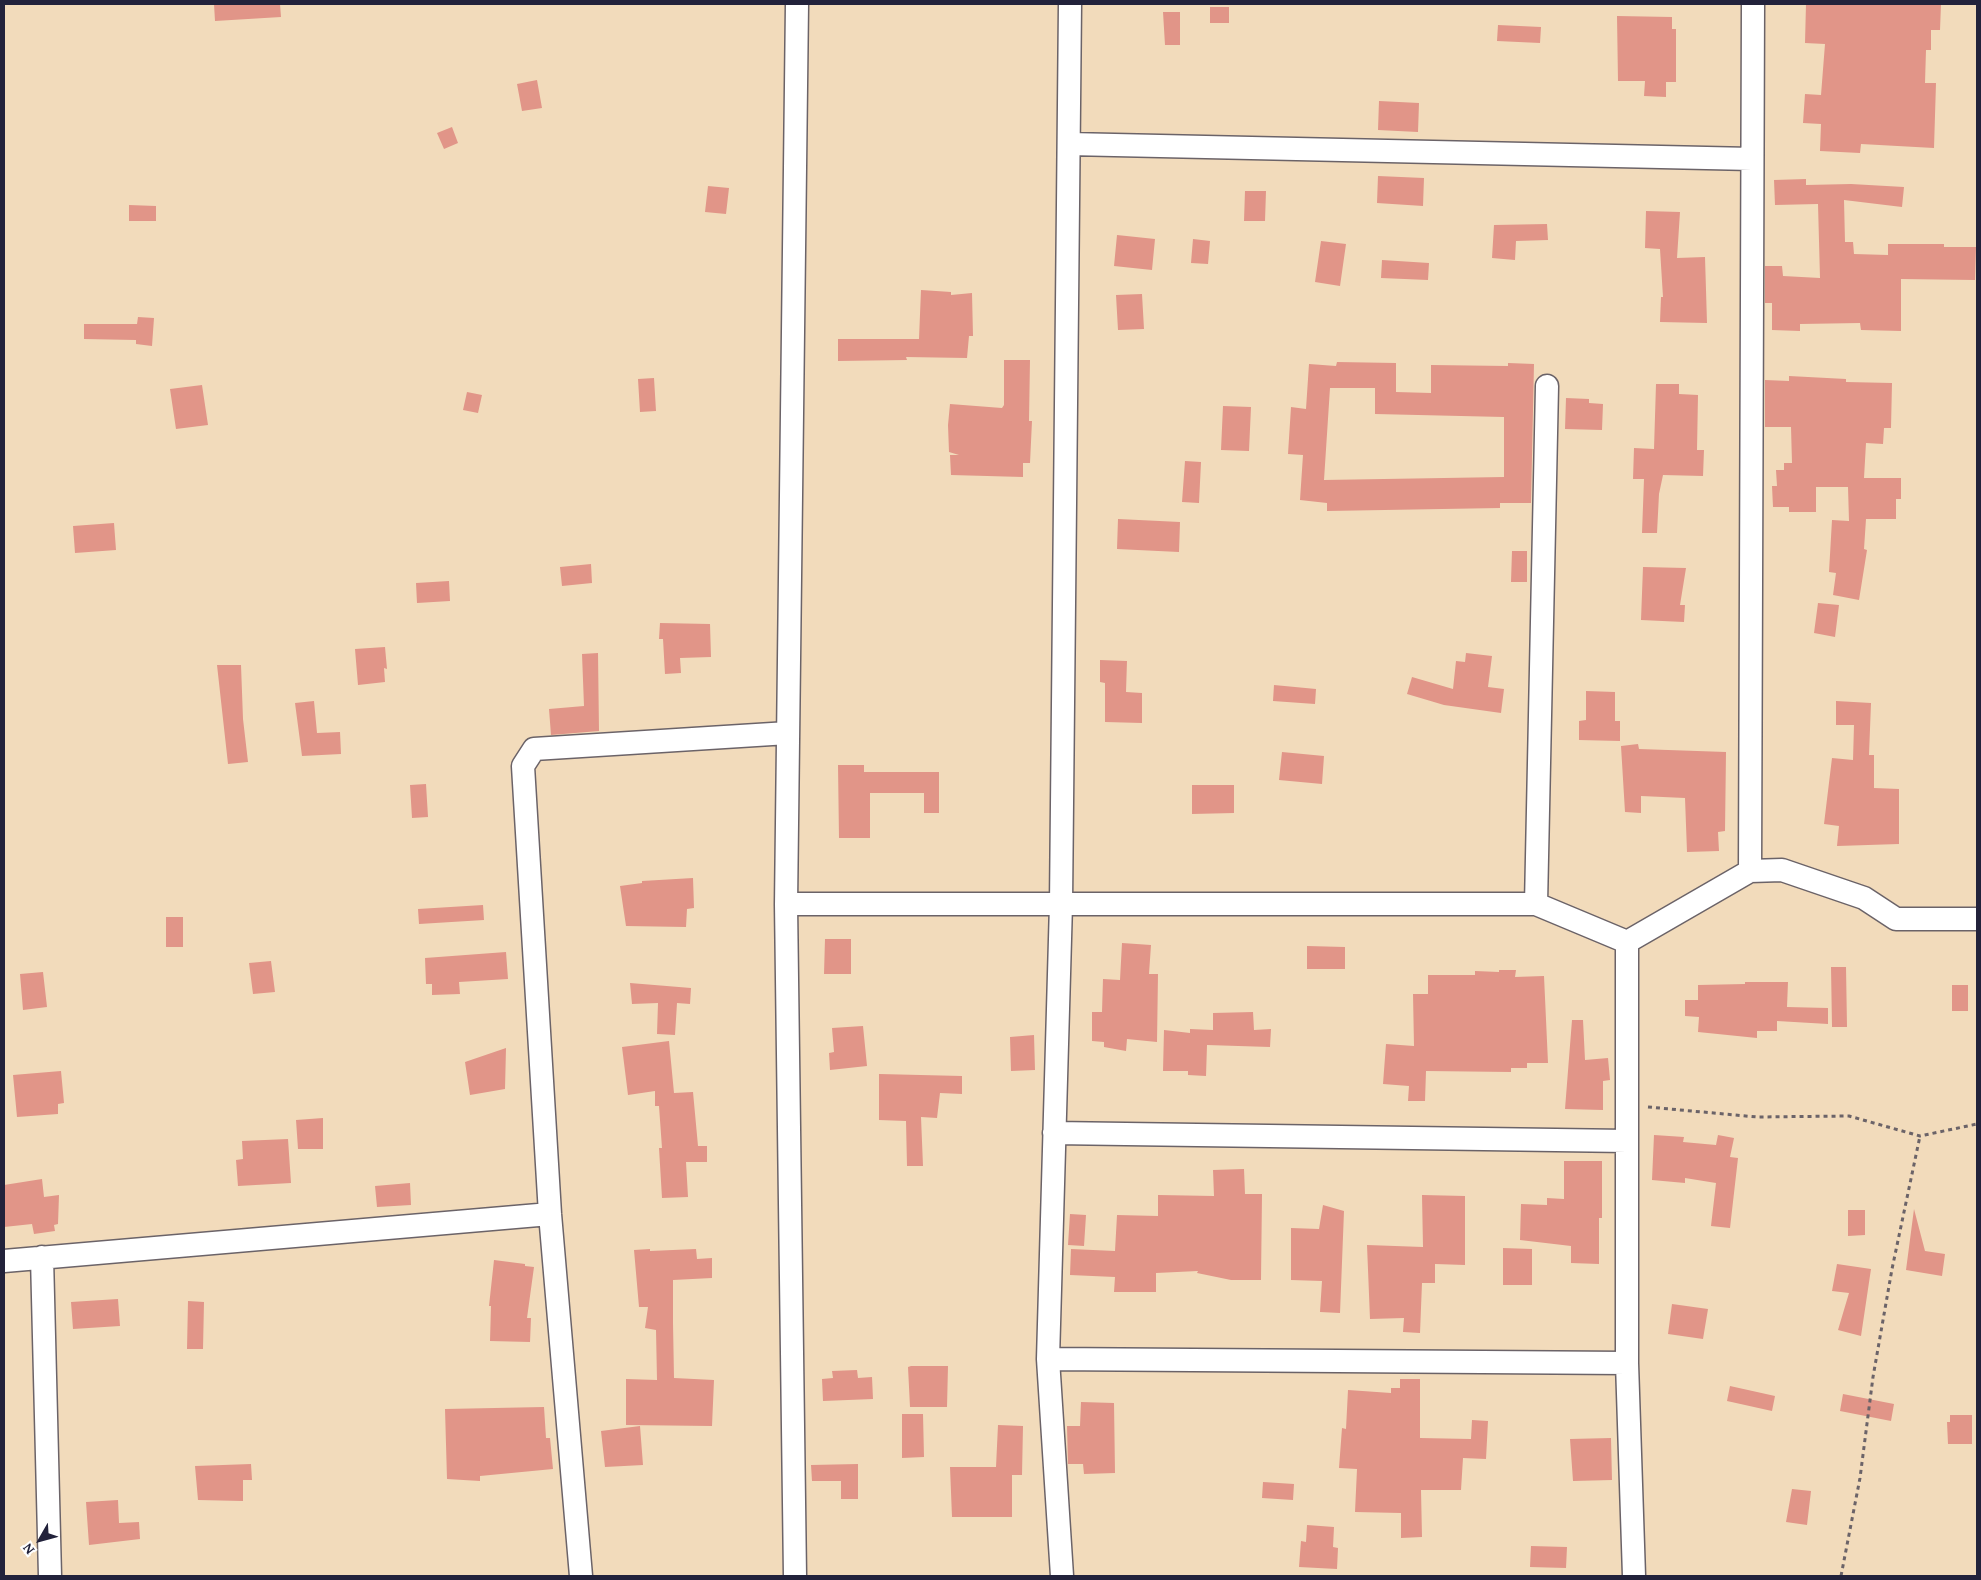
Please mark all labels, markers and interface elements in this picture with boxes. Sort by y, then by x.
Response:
north arrow [15,1515,65,1565]
text: N [17,1539,39,1559]

